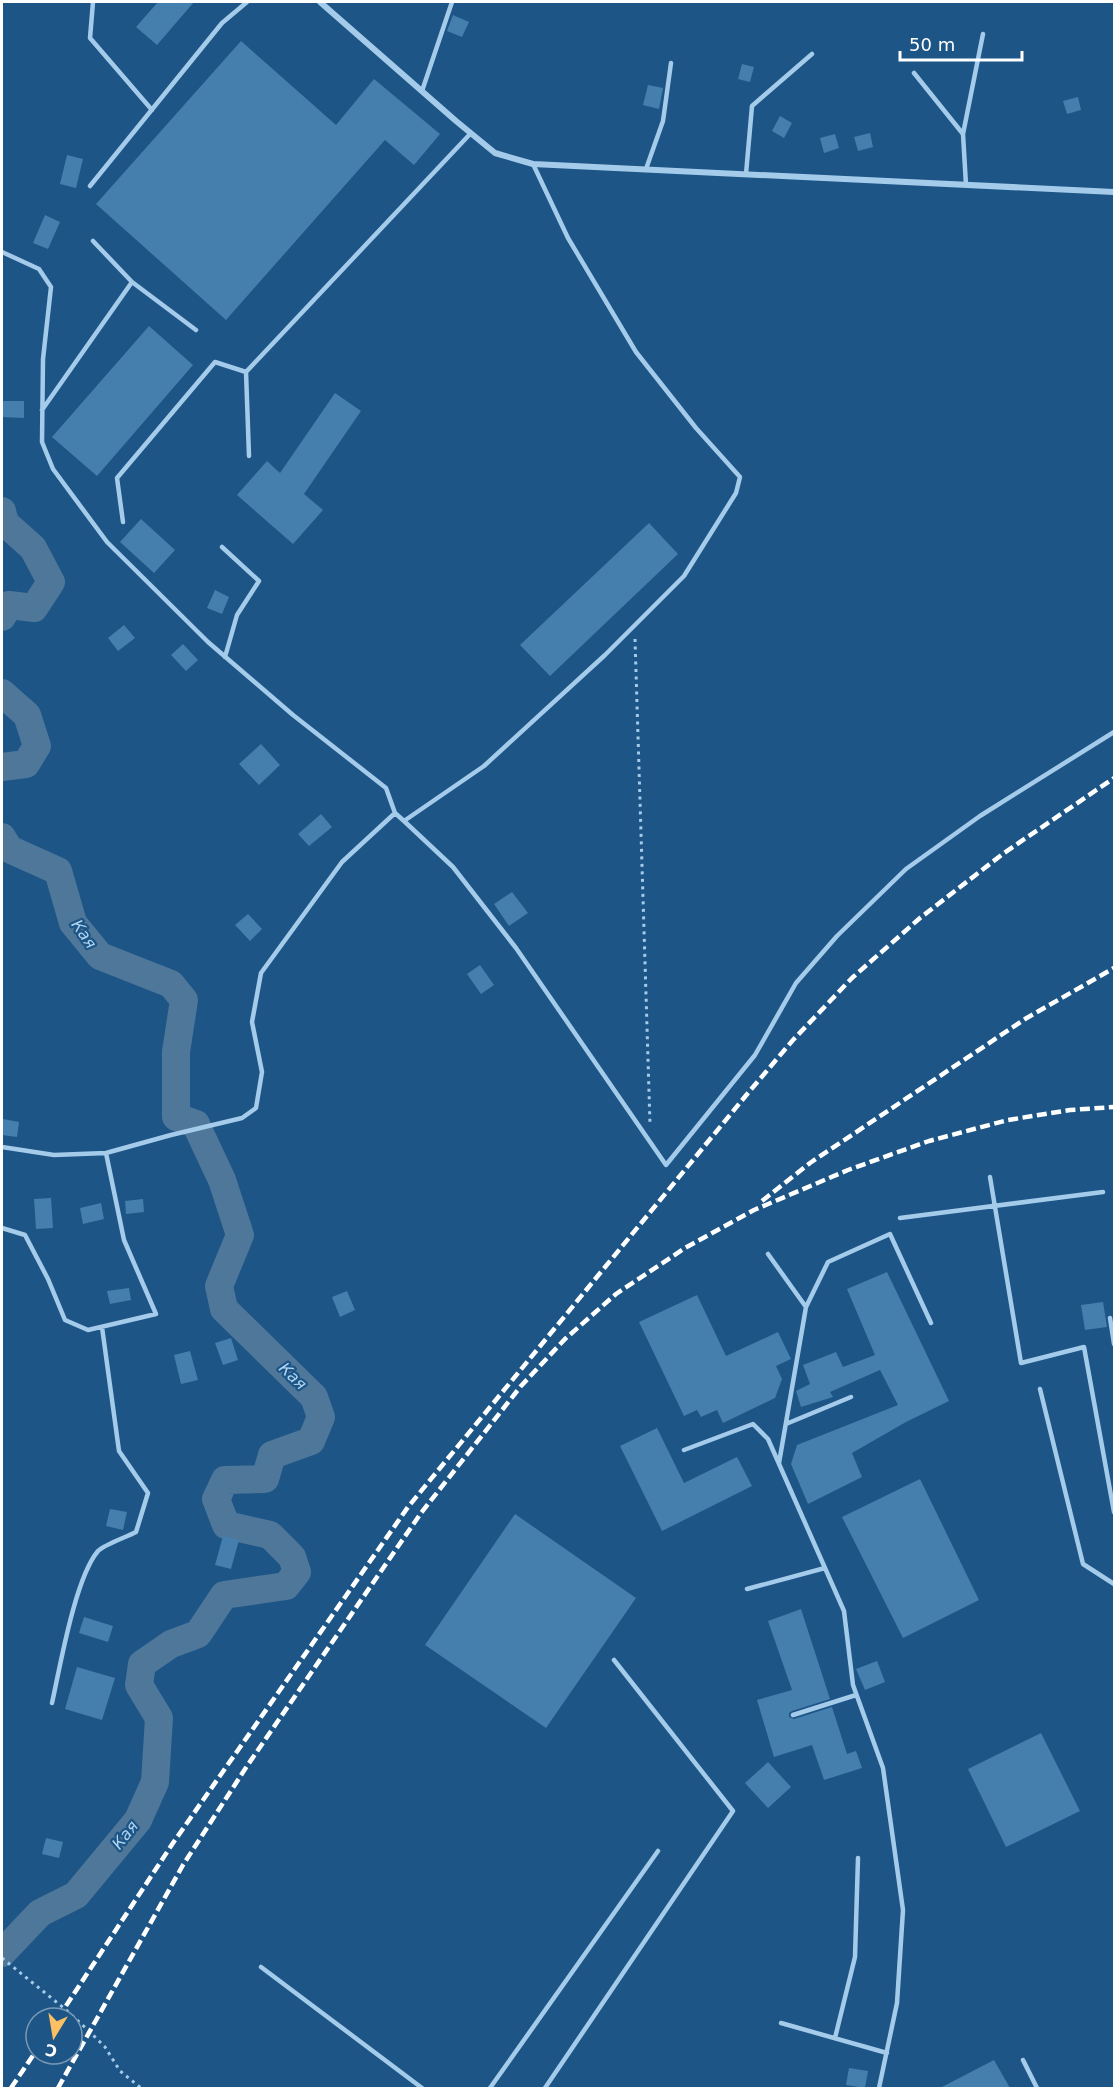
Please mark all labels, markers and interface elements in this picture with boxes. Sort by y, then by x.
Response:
scale bar [900,24,1022,62]
text: 50 m [909,34,955,55]
water label: Кая [67,916,101,952]
water label: Кая [275,1358,311,1394]
water label: Кая [108,1817,142,1853]
north arrow [24,2006,84,2066]
text: С [44,2040,59,2061]

